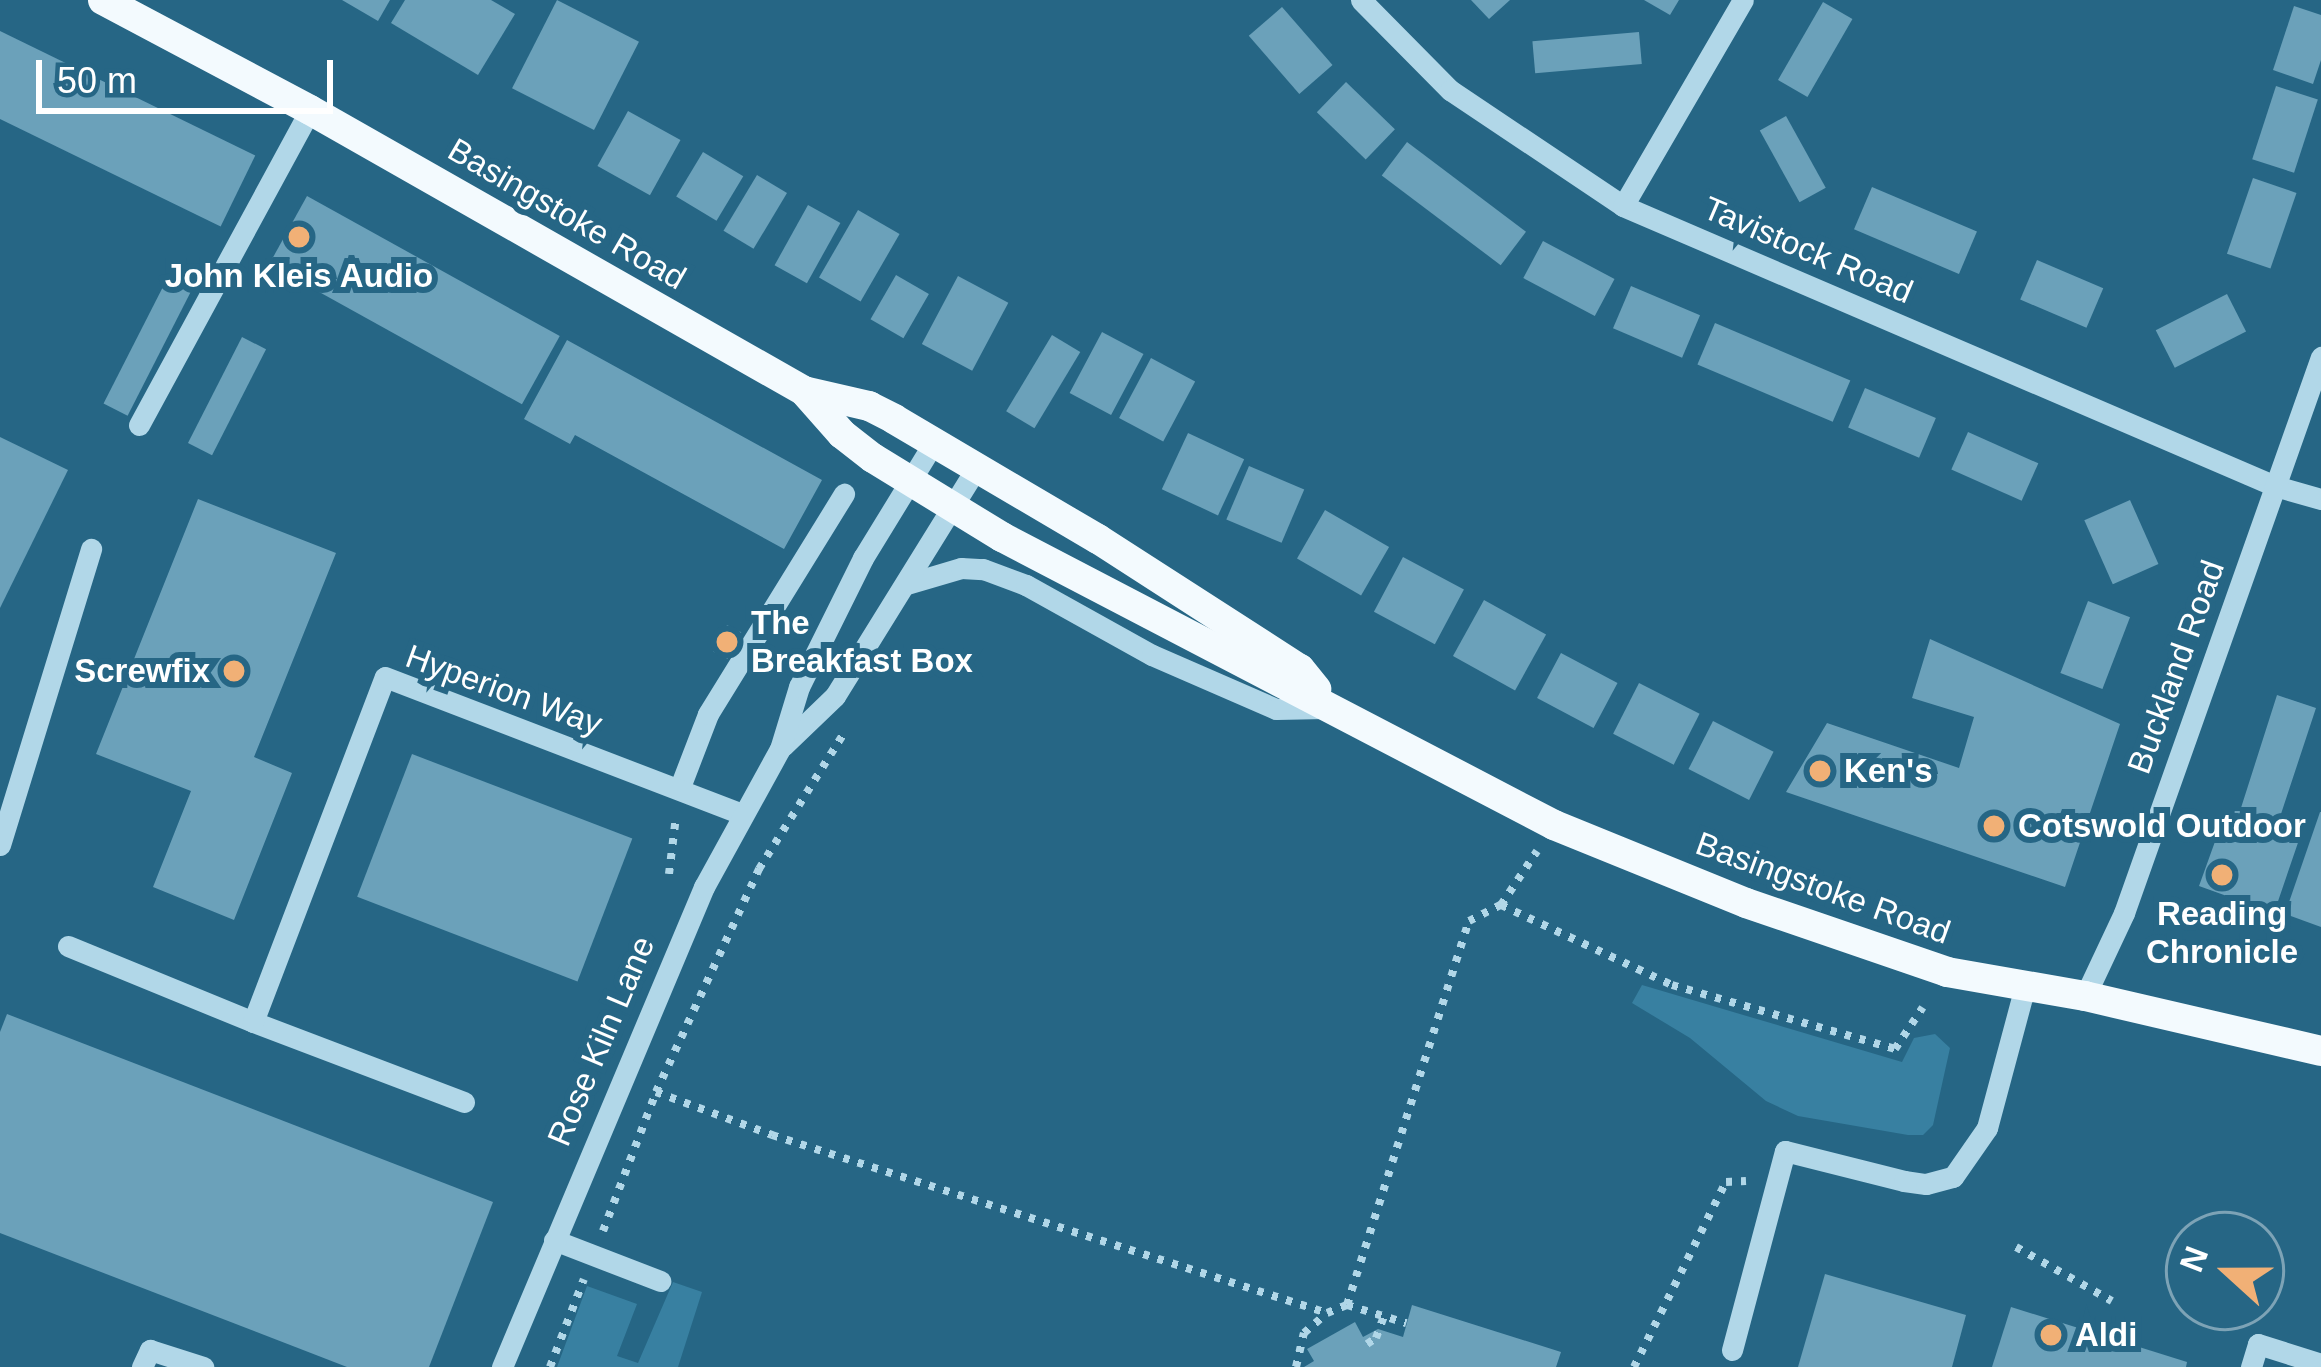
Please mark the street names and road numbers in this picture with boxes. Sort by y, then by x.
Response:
street label: Basingstoke Road [441,130,693,298]
street label: Tavistock Road [1697,188,1919,312]
street label: Buckland Road [2119,555,2233,779]
street label: Hyperion Way [400,636,608,744]
street label: Basingstoke Road [1690,824,1956,952]
street label: Rose Kiln Lane [539,930,663,1152]

